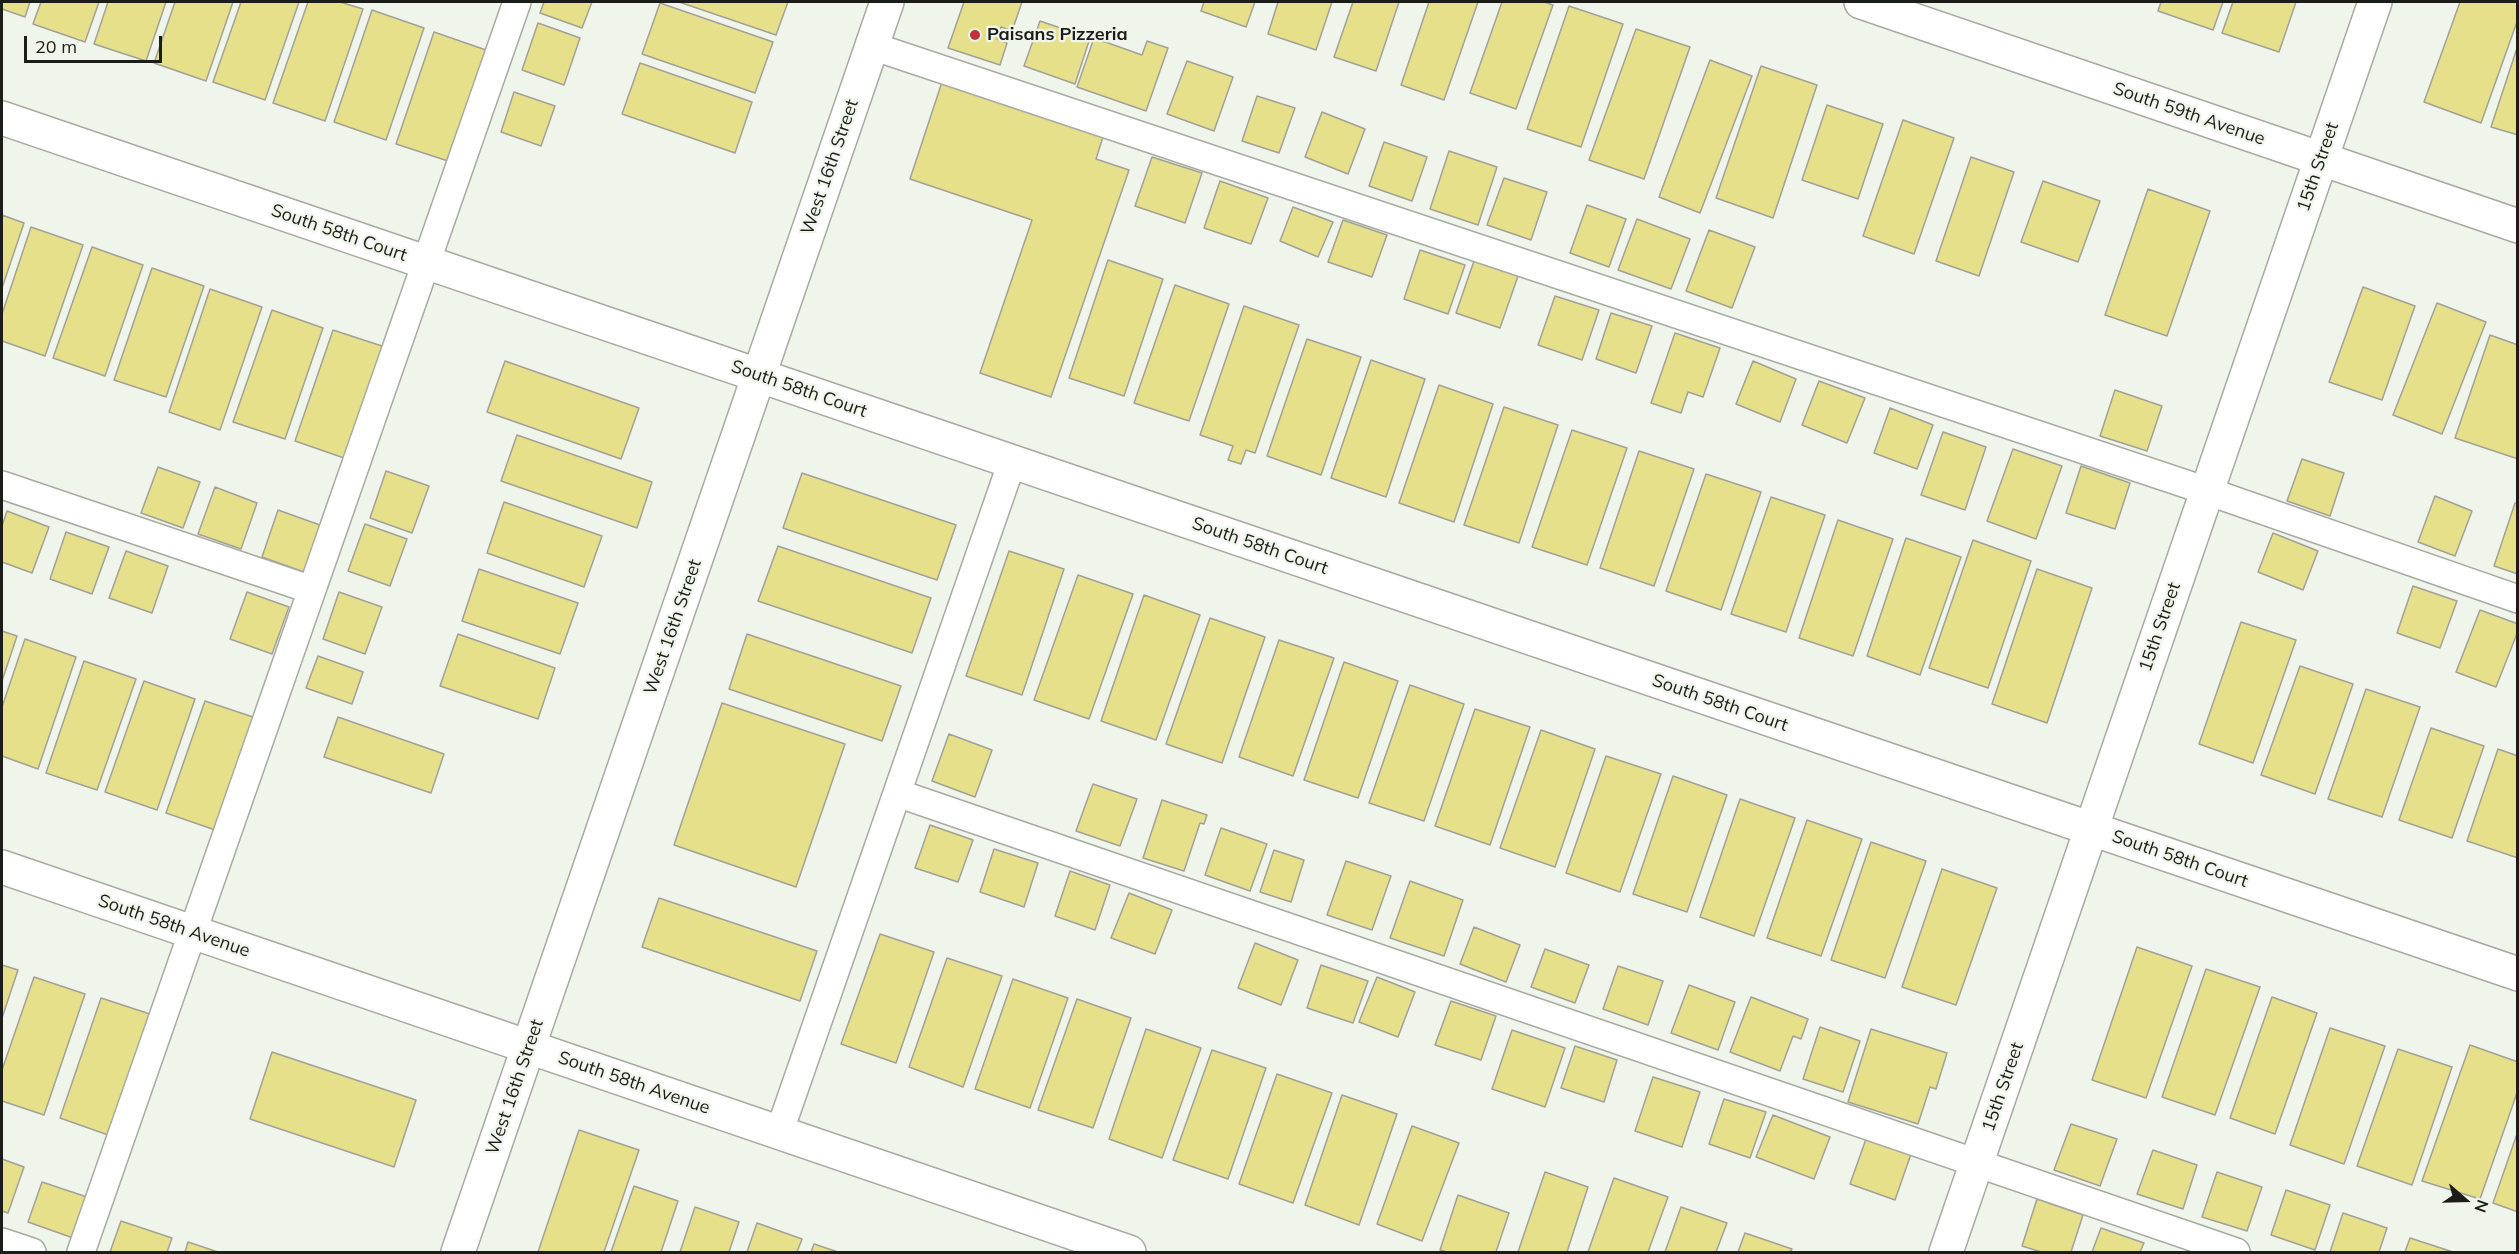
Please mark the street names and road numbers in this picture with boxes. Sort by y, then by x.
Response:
street label: South 59th Avenue [2110,78,2268,150]
street label: West 16th Street [797,97,863,237]
street label: 15th Street [2293,120,2343,214]
street label: South 58th Court [268,200,410,266]
street label: South 58th Court [728,356,870,422]
street label: South 58th Court [1189,513,1331,579]
street label: West 16th Street [640,557,706,697]
street label: 15th Street [2135,580,2185,674]
street label: South 58th Court [1649,670,1791,736]
street label: South 58th Court [2109,826,2251,892]
street label: South 58th Avenue [95,890,253,962]
street label: West 16th Street [482,1017,548,1157]
street label: 15th Street [1978,1040,2028,1134]
street label: South 58th Avenue [555,1047,713,1119]

